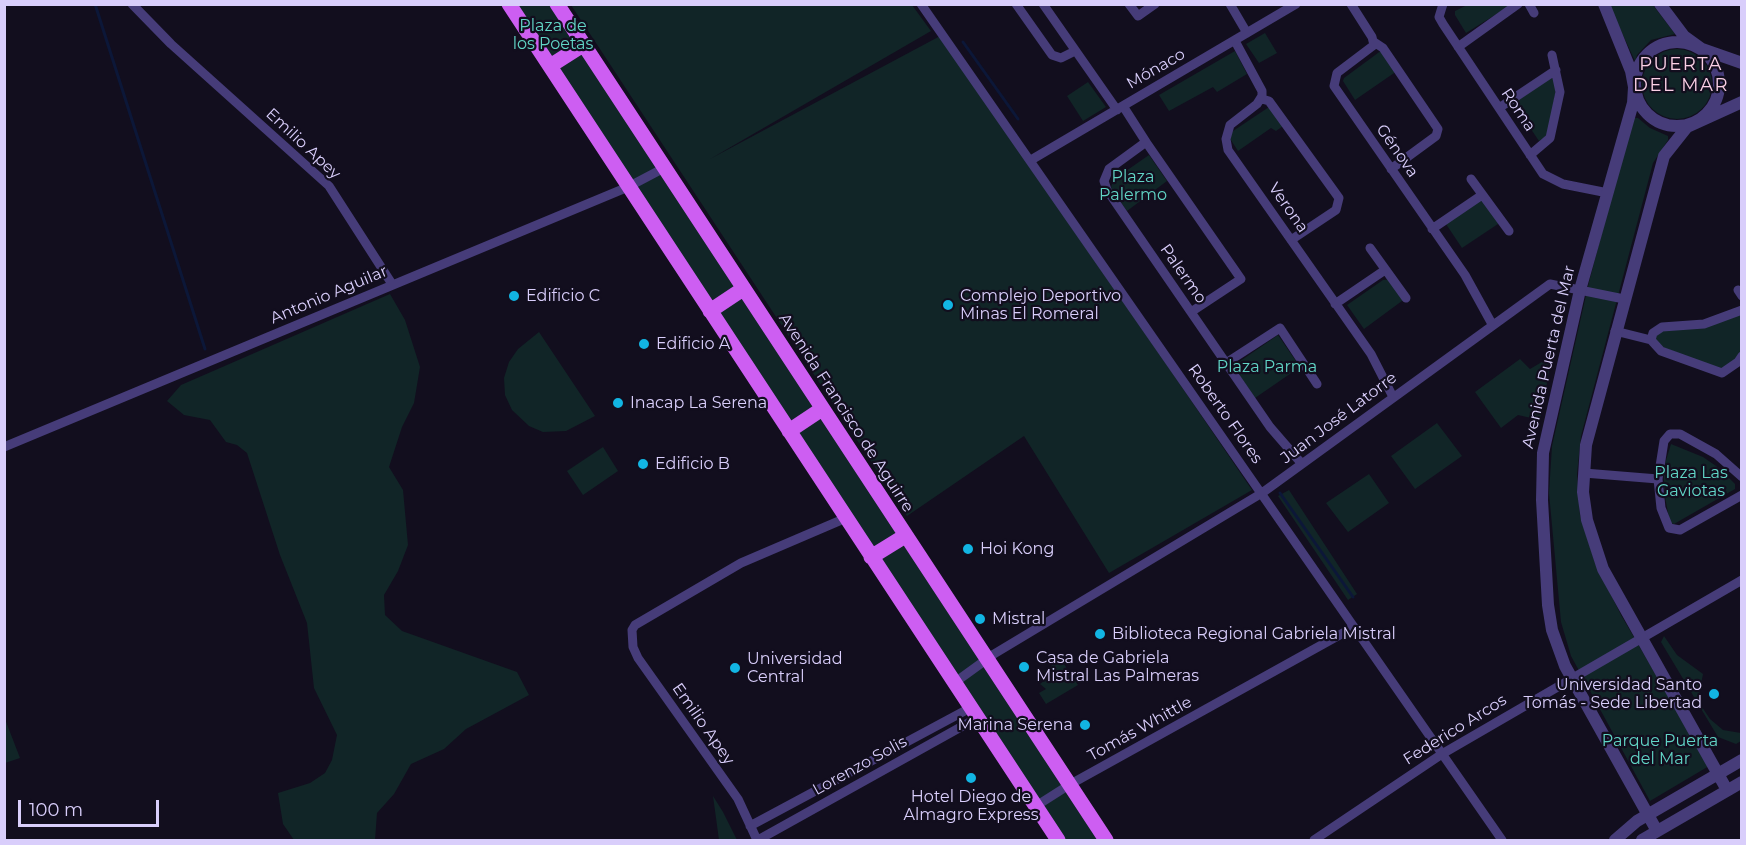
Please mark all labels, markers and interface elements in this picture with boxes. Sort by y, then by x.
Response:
park label: Plaza de los Poetas [513,16,593,54]
street label: Mónaco [1123,45,1189,93]
district label: PUERTA DEL MAR [1633,54,1729,97]
street label: Roma [1497,85,1539,135]
street label: Emilio Apey [262,104,344,184]
street label: Génova [1372,121,1422,181]
park label: Plaza Palermo [1099,167,1167,205]
street label: Verona [1264,179,1312,237]
street label: Palermo [1156,241,1210,307]
street label: Antonio Aguilar [268,262,390,328]
street label: Avenida Puerta del Mar [1519,264,1579,450]
place label: Edificio C [526,286,600,306]
place label: Complejo Deportivo Minas El Romeral [960,286,1121,324]
marker: Edificio C [507,289,521,303]
marker: Complejo Deportivo Minas El Romeral [941,298,955,312]
street label: Avenida Francisco de Aguirre [774,310,918,516]
place label: Edificio A [656,334,730,354]
marker: Edificio A [637,337,651,351]
park label: Plaza Parma [1217,357,1317,377]
street label: Roberto Flores [1183,360,1267,468]
street label: Juan José Latorre [1277,368,1401,468]
place label: Inacap La Serena [630,393,767,413]
marker: Inacap La Serena [611,396,625,410]
place label: Edificio B [655,454,730,474]
marker: Edificio B [636,457,650,471]
park label: Plaza Las Gaviotas [1654,463,1728,501]
place label: Hoi Kong [980,539,1054,559]
marker: Hoi Kong [961,542,975,556]
place label: Mistral [992,609,1045,629]
marker: Mistral [973,612,987,626]
place label: Biblioteca Regional Gabriela Mistral [1112,624,1396,644]
marker: Biblioteca Regional Gabriela Mistral [1093,627,1107,641]
place label: Casa de Gabriela Mistral Las Palmeras [1036,648,1199,686]
place label: Universidad Central [747,649,843,687]
marker: Casa de Gabriela Mistral Las Palmeras [1017,660,1031,674]
marker: Universidad Central [728,661,742,675]
place label: Universidad Santo Tomás - Sede Libertad [1523,675,1702,713]
street label: Emilio Apey [668,679,738,769]
marker: Universidad Santo Tomás - Sede Libertad [1707,687,1721,701]
street label: Federico Arcos [1400,691,1510,769]
street label: Tomás Whittle [1085,692,1195,766]
place label: Marina Serena [958,715,1073,735]
marker: Marina Serena [1078,718,1092,732]
park label: Parque Puerta del Mar [1602,731,1718,769]
street label: Lorenzo Solis [810,732,910,800]
marker: Hotel Diego de Almagro Express [964,771,978,785]
place label: Hotel Diego de Almagro Express [904,787,1038,825]
scale bar [21,788,162,826]
text: 100 m [29,799,83,821]

